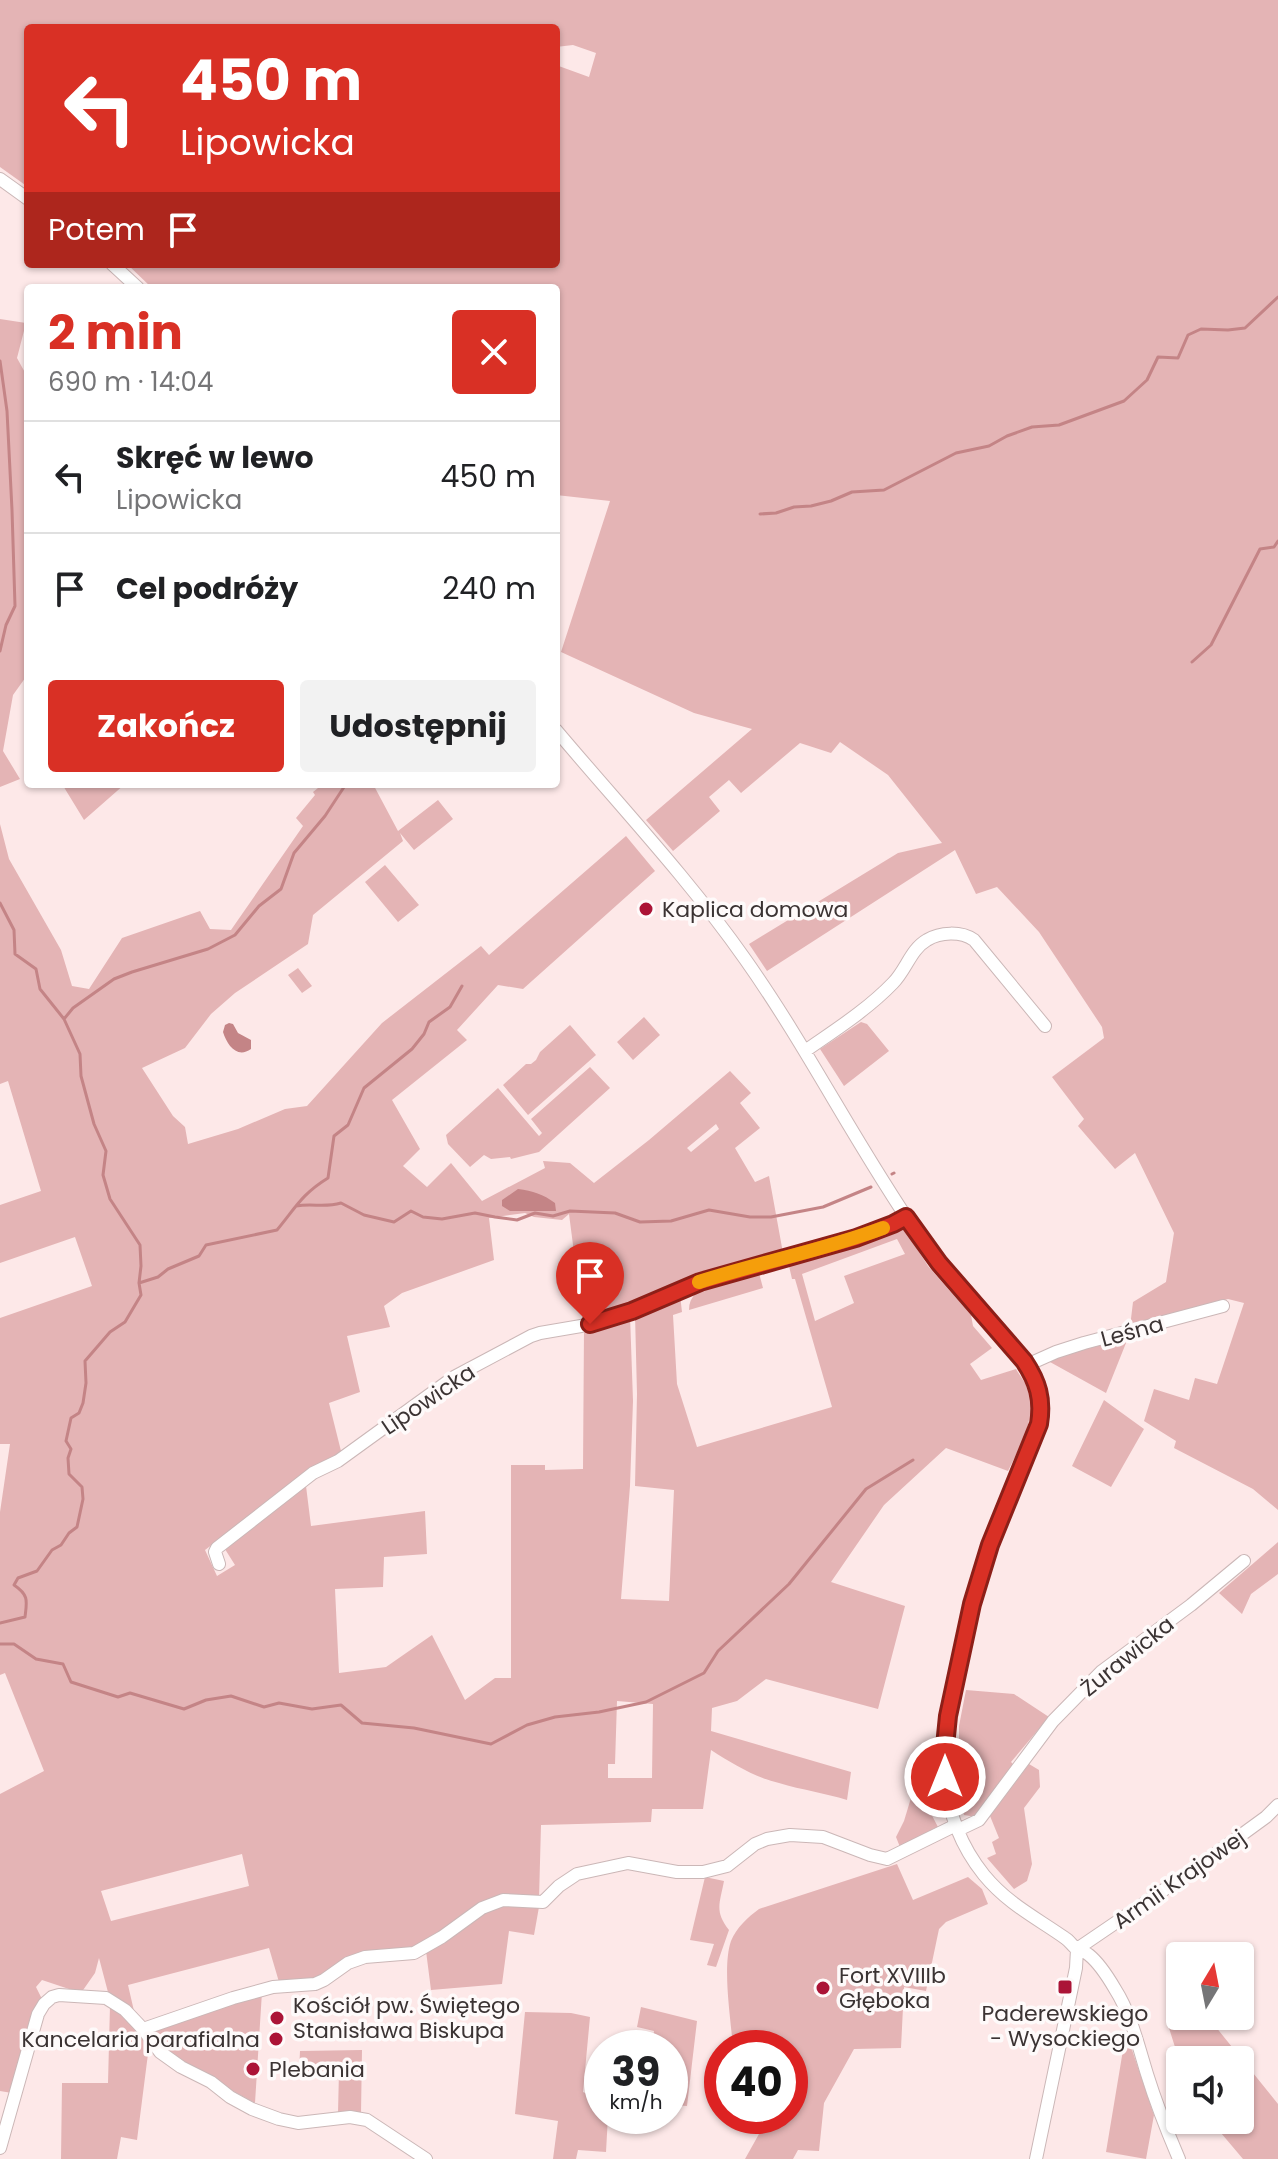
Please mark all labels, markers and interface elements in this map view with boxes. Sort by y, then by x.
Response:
text: 450 m [180,41,362,120]
icon: left [48,56,152,160]
text: Lipowicka [180,117,355,168]
text: Potem [48,208,145,251]
icon: arrive [161,208,205,252]
text: 2 min [48,299,183,366]
button: close [452,310,536,394]
text: 690 m · 14:04 [48,364,213,400]
text: Skręć w lewo [116,436,314,479]
icon: left [48,455,92,499]
text: 450 m [441,455,536,498]
text: Lipowicka [116,482,242,518]
icon: arrive [48,567,92,611]
text: Cel podróży [116,567,298,610]
text: 240 m [442,567,536,610]
button: Zakończ [48,680,284,772]
button: Udostępnij [300,680,536,772]
place label: Kaplica domowa [662,894,848,925]
marker: Kaplica domowa [637,900,655,918]
pin [556,1242,624,1324]
icon: arrive [568,1254,612,1298]
street label: Leśna [1097,1308,1167,1355]
street label: Lipowicka [375,1357,481,1442]
street label: Żurawicka [1074,1609,1181,1704]
position arrow [903,1735,987,1819]
street label: Armii Krajowej [1107,1822,1252,1937]
north arrow [1166,1942,1254,2030]
map controls [1166,1942,1254,2134]
place label: Fort XVIIIb Głęboka [839,1960,946,2016]
marker: Paderewskiego - Wysockiego [1056,1978,1074,1996]
marker: Fort XVIIIb Głęboka [814,1979,832,1997]
place label: Kościół pw. Świętego Stanisława Biskupa [293,1990,520,2046]
place label: Paderewskiego - Wysockiego [982,1998,1148,2054]
marker: Kościół pw. Świętego Stanisława Biskupa [268,2009,286,2027]
place label: Kancelaria parafialna [22,2024,260,2055]
marker: Kancelaria parafialna [267,2030,285,2048]
speed limit sign: 40 [704,2030,808,2134]
text: 39 [612,2044,660,2100]
button: sound [1166,2046,1254,2134]
place label: Plebania [269,2054,365,2085]
marker: Plebania [244,2060,262,2078]
text: km/h [609,2088,663,2116]

